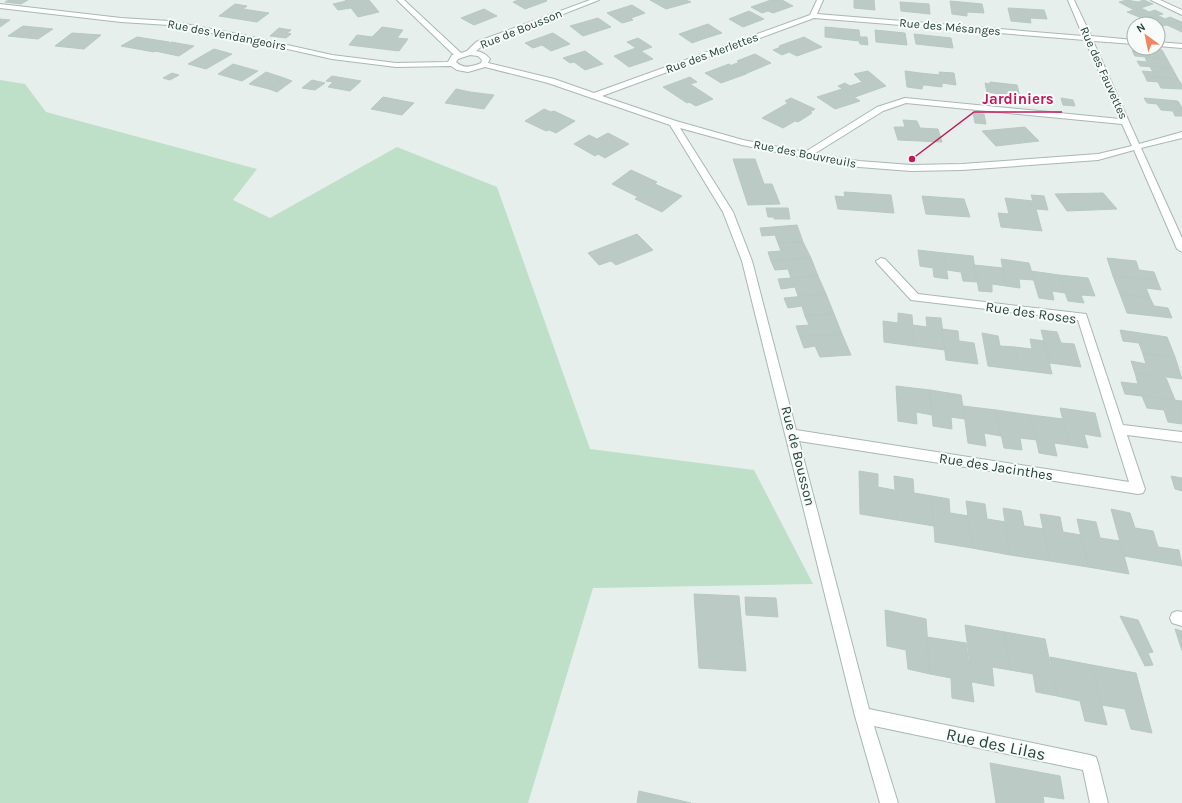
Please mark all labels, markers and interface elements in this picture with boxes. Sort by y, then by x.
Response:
street label: Rue de Bousson [478,6,564,52]
street label: Rue des Mésanges [899,16,1001,38]
north arrow [1126,16,1166,56]
street label: Rue des Vendangeoirs [167,17,287,53]
text: N [1134,20,1148,36]
street label: Rue des Fauvettes [1077,25,1131,121]
street label: Rue des Merlettes [664,30,760,76]
callout: Jardiniers [974,85,1062,112]
text: Jardiniers [982,90,1054,108]
street label: Rue des Bouvreuils [752,137,858,171]
street label: Rue des Roses [984,298,1078,328]
street label: Rue de Bousson [777,404,819,508]
street label: Rue des Jacinthes [938,450,1054,484]
street label: Rue des Lilas [944,724,1048,764]

